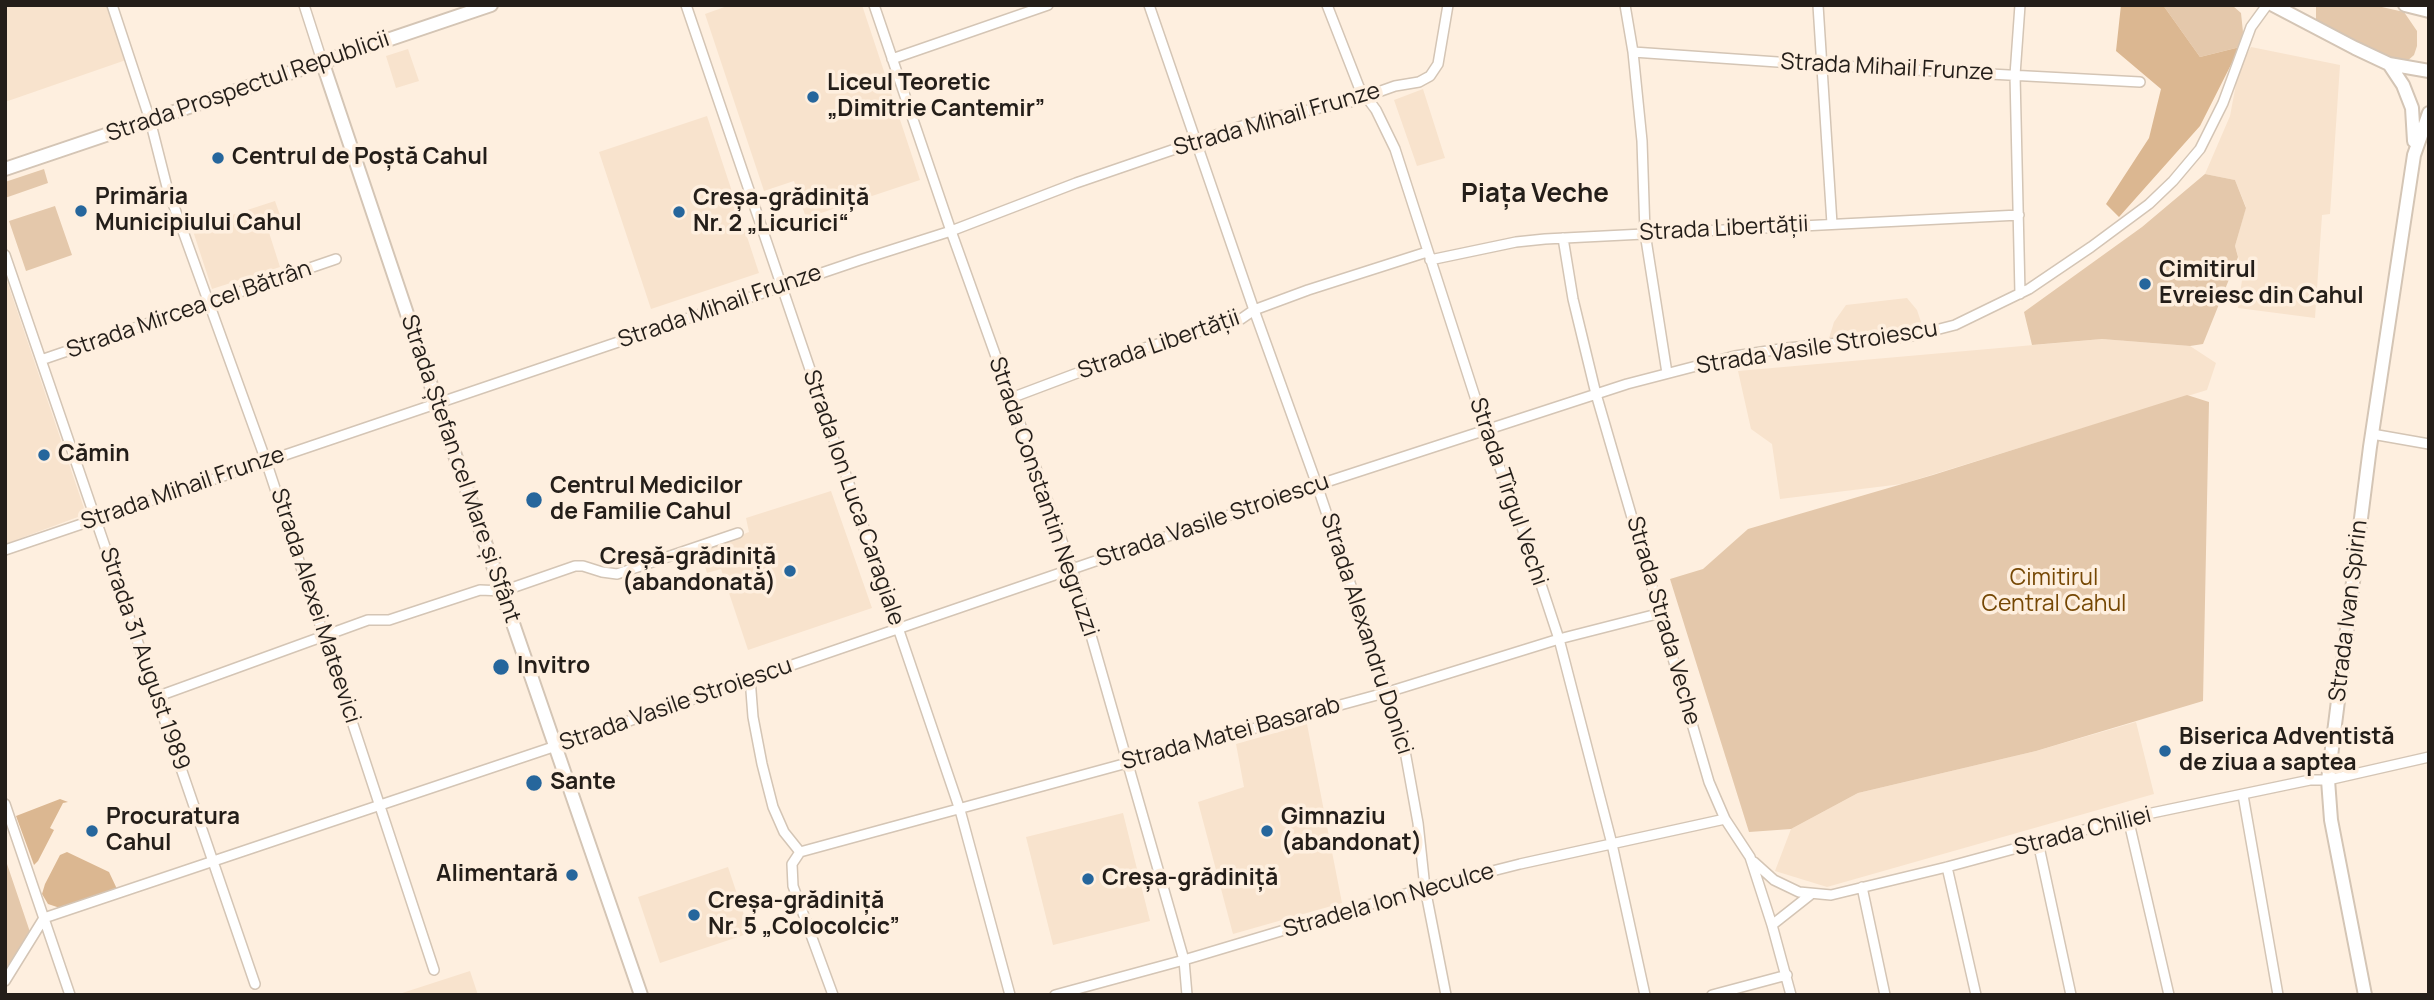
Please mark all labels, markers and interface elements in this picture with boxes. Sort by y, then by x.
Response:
street label: Strada Prospectul Republicii [103,26,393,148]
street label: Strada Mihail Frunze [1780,49,1994,87]
place label: Liceul Teoretic „Dimitrie Cantemir” [827,70,1045,124]
street label: Strada Mihail Frunze [1171,77,1383,163]
marker: Liceul Teoretic „Dimitrie Cantemir” [805,89,821,105]
place label: Centrul de Poștă Cahul [232,144,488,172]
marker: Centrul de Poștă Cahul [210,150,226,166]
district label: Piața Veche [1461,179,1609,211]
place label: Primăria Municipiului Cahul [95,184,302,238]
place label: Creșa-grădiniță Nr. 2 „Licurici“ [693,185,869,239]
marker: Primăria Municipiului Cahul [73,203,89,219]
marker: Creșa-grădiniță Nr. 2 „Licurici“ [671,204,687,220]
street label: Strada Libertății [1639,211,1809,247]
street label: Strada Mircea cel Bătrân [63,255,315,365]
place label: Cimitirul Evreiesc din Cahul [2159,257,2364,311]
street label: Strada Mihail Frunze [615,259,825,355]
marker: Cimitirul Evreiesc din Cahul [2137,276,2153,292]
street label: Strada Libertății [1074,304,1244,386]
street label: Strada Ștefan cel Mare și Sfânt [394,311,526,627]
street label: Strada Vasile Stroiescu [1694,315,1940,381]
street label: Strada Constantin Negruzzi [982,354,1104,640]
street label: Strada Ion Luca Caragiale [796,367,910,629]
street label: Strada Tîrgul Vechi [1463,394,1553,590]
place label: Cămin [58,441,130,469]
street label: Strada Mihail Frunze [78,441,288,537]
marker: Cămin [36,447,52,463]
street label: Strada Vasile Stroiescu [1093,468,1333,574]
place label: Centrul Medicilor de Familie Cahul [550,473,743,527]
street label: Strada Alexei Mateevici [264,485,366,727]
marker: Centrul Medicilor de Familie Cahul [524,490,544,510]
street label: Strada Alexandru Donici [1314,510,1418,758]
street label: Strada Strada Veche [1620,513,1706,729]
street label: Strada Ivan Spirin [2324,519,2374,703]
street label: Strada 31 August 1989 [93,544,195,774]
place label: Creșă-grădiniță (abandonată) [600,544,776,598]
marker: Creșă-grădiniță (abandonată) [782,563,798,579]
park label: Cimitirul Central Cahul [1982,565,2126,619]
street label: Strada Vasile Stroiescu [556,652,796,758]
place label: Invitro [517,653,590,681]
marker: Invitro [491,657,511,677]
street label: Strada Matei Basarab [1119,692,1343,776]
place label: Biserica Adventistă de ziua a saptea [2179,724,2395,778]
marker: Biserica Adventistă de ziua a saptea [2157,743,2173,759]
place label: Sante [550,769,616,797]
marker: Sante [524,773,544,793]
street label: Strada Chiliei [2012,802,2154,862]
place label: Procuratura Cahul [106,804,240,858]
place label: Gimnaziu (abandonat) [1281,804,1422,858]
marker: Procuratura Cahul [84,823,100,839]
marker: Gimnaziu (abandonat) [1259,823,1275,839]
street label: Stradela Ion Neculce [1280,858,1498,944]
place label: Alimentară [436,861,558,889]
place label: Creșa-grădiniță [1102,865,1278,893]
marker: Alimentară [564,867,580,883]
marker: Creșa-grădiniță [1080,871,1096,887]
place label: Creșa-grădiniță Nr. 5 „Colocolcic” [708,888,900,942]
marker: Creșa-grădiniță Nr. 5 „Colocolcic” [686,907,702,923]

